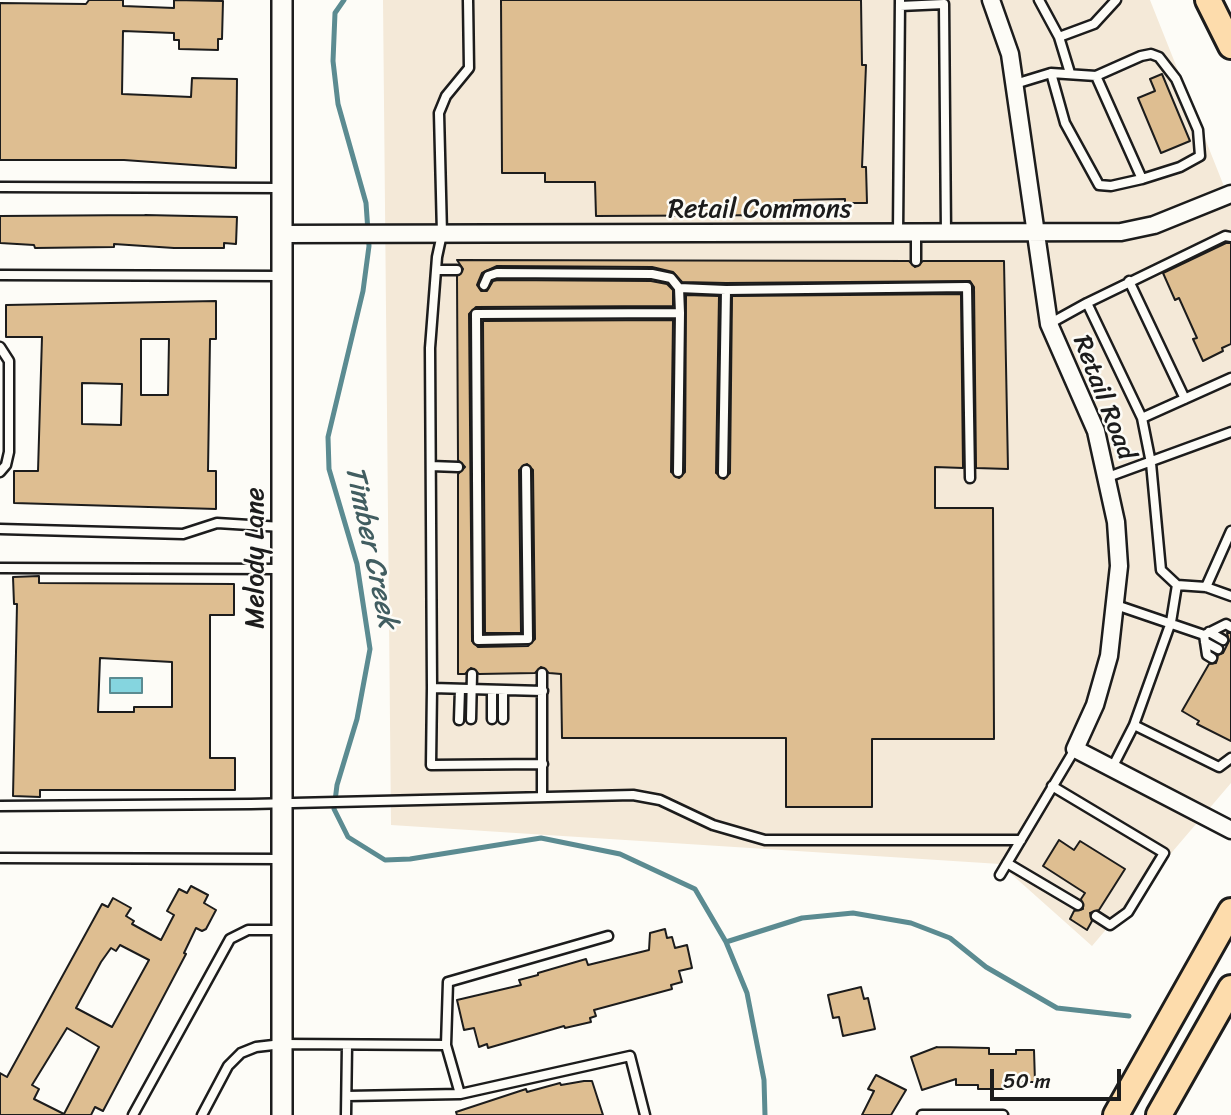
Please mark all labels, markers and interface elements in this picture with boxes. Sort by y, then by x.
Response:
street label: Retail Commons [668,194,852,226]
street label: Retail Road [1065,331,1141,465]
water label: Timber Creek [336,463,404,631]
street label: Melody Lane [240,487,272,629]
scale bar [993,1056,1124,1100]
text: 50 m [1003,1062,1051,1100]

